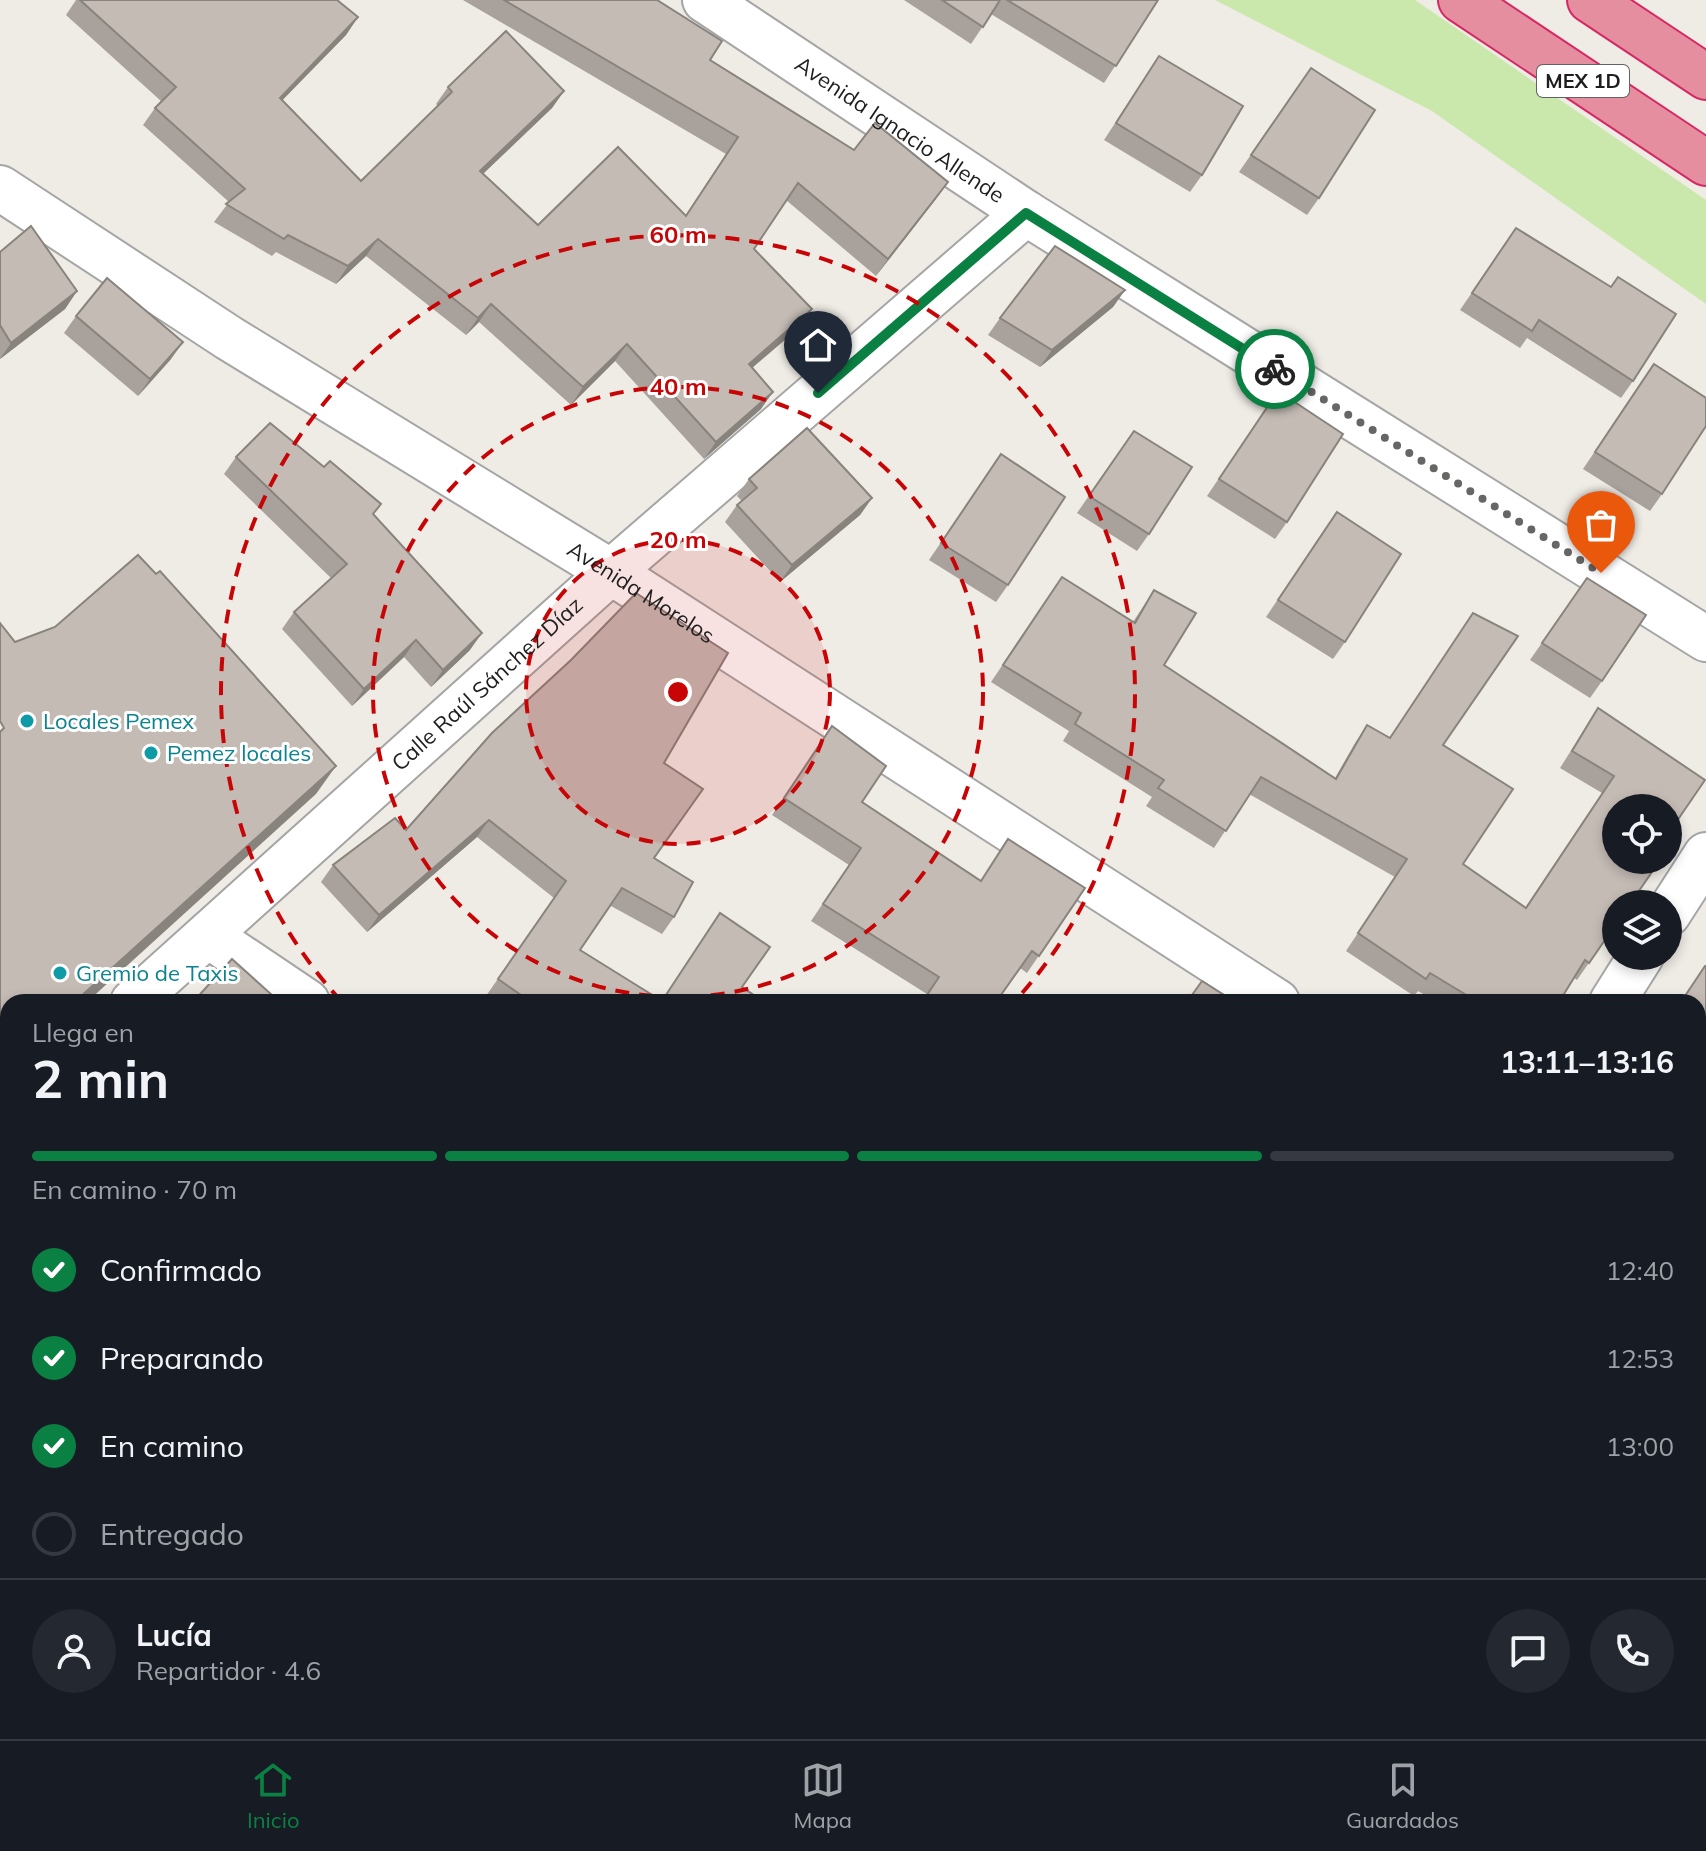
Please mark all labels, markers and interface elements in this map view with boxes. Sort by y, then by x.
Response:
street label: Avenida Ignacio Allende [790,50,1010,209]
road number: MEX 1D [1537,65,1629,97]
text: 60 m [650,219,706,249]
pin [784,311,852,393]
icon: home [796,323,840,367]
courier [1235,329,1315,409]
icon: bike [1253,347,1297,391]
text: 40 m [650,371,706,401]
pin [1567,491,1635,573]
icon: bag [1579,503,1623,547]
text: 20 m [650,524,706,554]
street label: Avenida Morelos [562,535,720,649]
street label: Calle Raúl Sánchez Díaz [386,591,588,777]
centre of rings [664,678,692,706]
place label: Locales Pemex [43,707,194,735]
marker: Locales Pemex [18,712,36,730]
place label: Pemez locales [167,739,311,767]
marker: Pemez locales [142,744,160,762]
map controls [1602,794,1682,970]
button: locate [1602,794,1682,874]
button: layers [1602,890,1682,970]
place label: Gremio de Taxis [76,959,238,987]
marker: Gremio de Taxis [51,964,69,982]
text: Llega en [32,1016,134,1049]
text: 13:11–13:16 [1500,1043,1674,1081]
text: 2 min [32,1046,169,1111]
text: En camino · 70 m [32,1173,237,1206]
icon: check [32,1248,76,1292]
text: Confirmado [100,1251,262,1289]
text: 12:40 [1606,1254,1674,1287]
icon: check [32,1336,76,1380]
text: Preparando [100,1339,264,1377]
text: 12:53 [1606,1342,1674,1375]
icon: check [32,1424,76,1468]
text: En camino [100,1427,244,1465]
text: 13:00 [1606,1430,1674,1463]
text: Entregado [100,1515,244,1553]
button: person [32,1609,116,1693]
button: chat [1486,1609,1570,1693]
button: phone [1590,1609,1674,1693]
text: Lucía [136,1616,212,1654]
text: Repartidor · 4.6 [136,1654,321,1687]
tab: Inicio [247,1758,300,1834]
tab: Mapa [794,1758,852,1834]
tab: Guardados [1346,1758,1459,1834]

